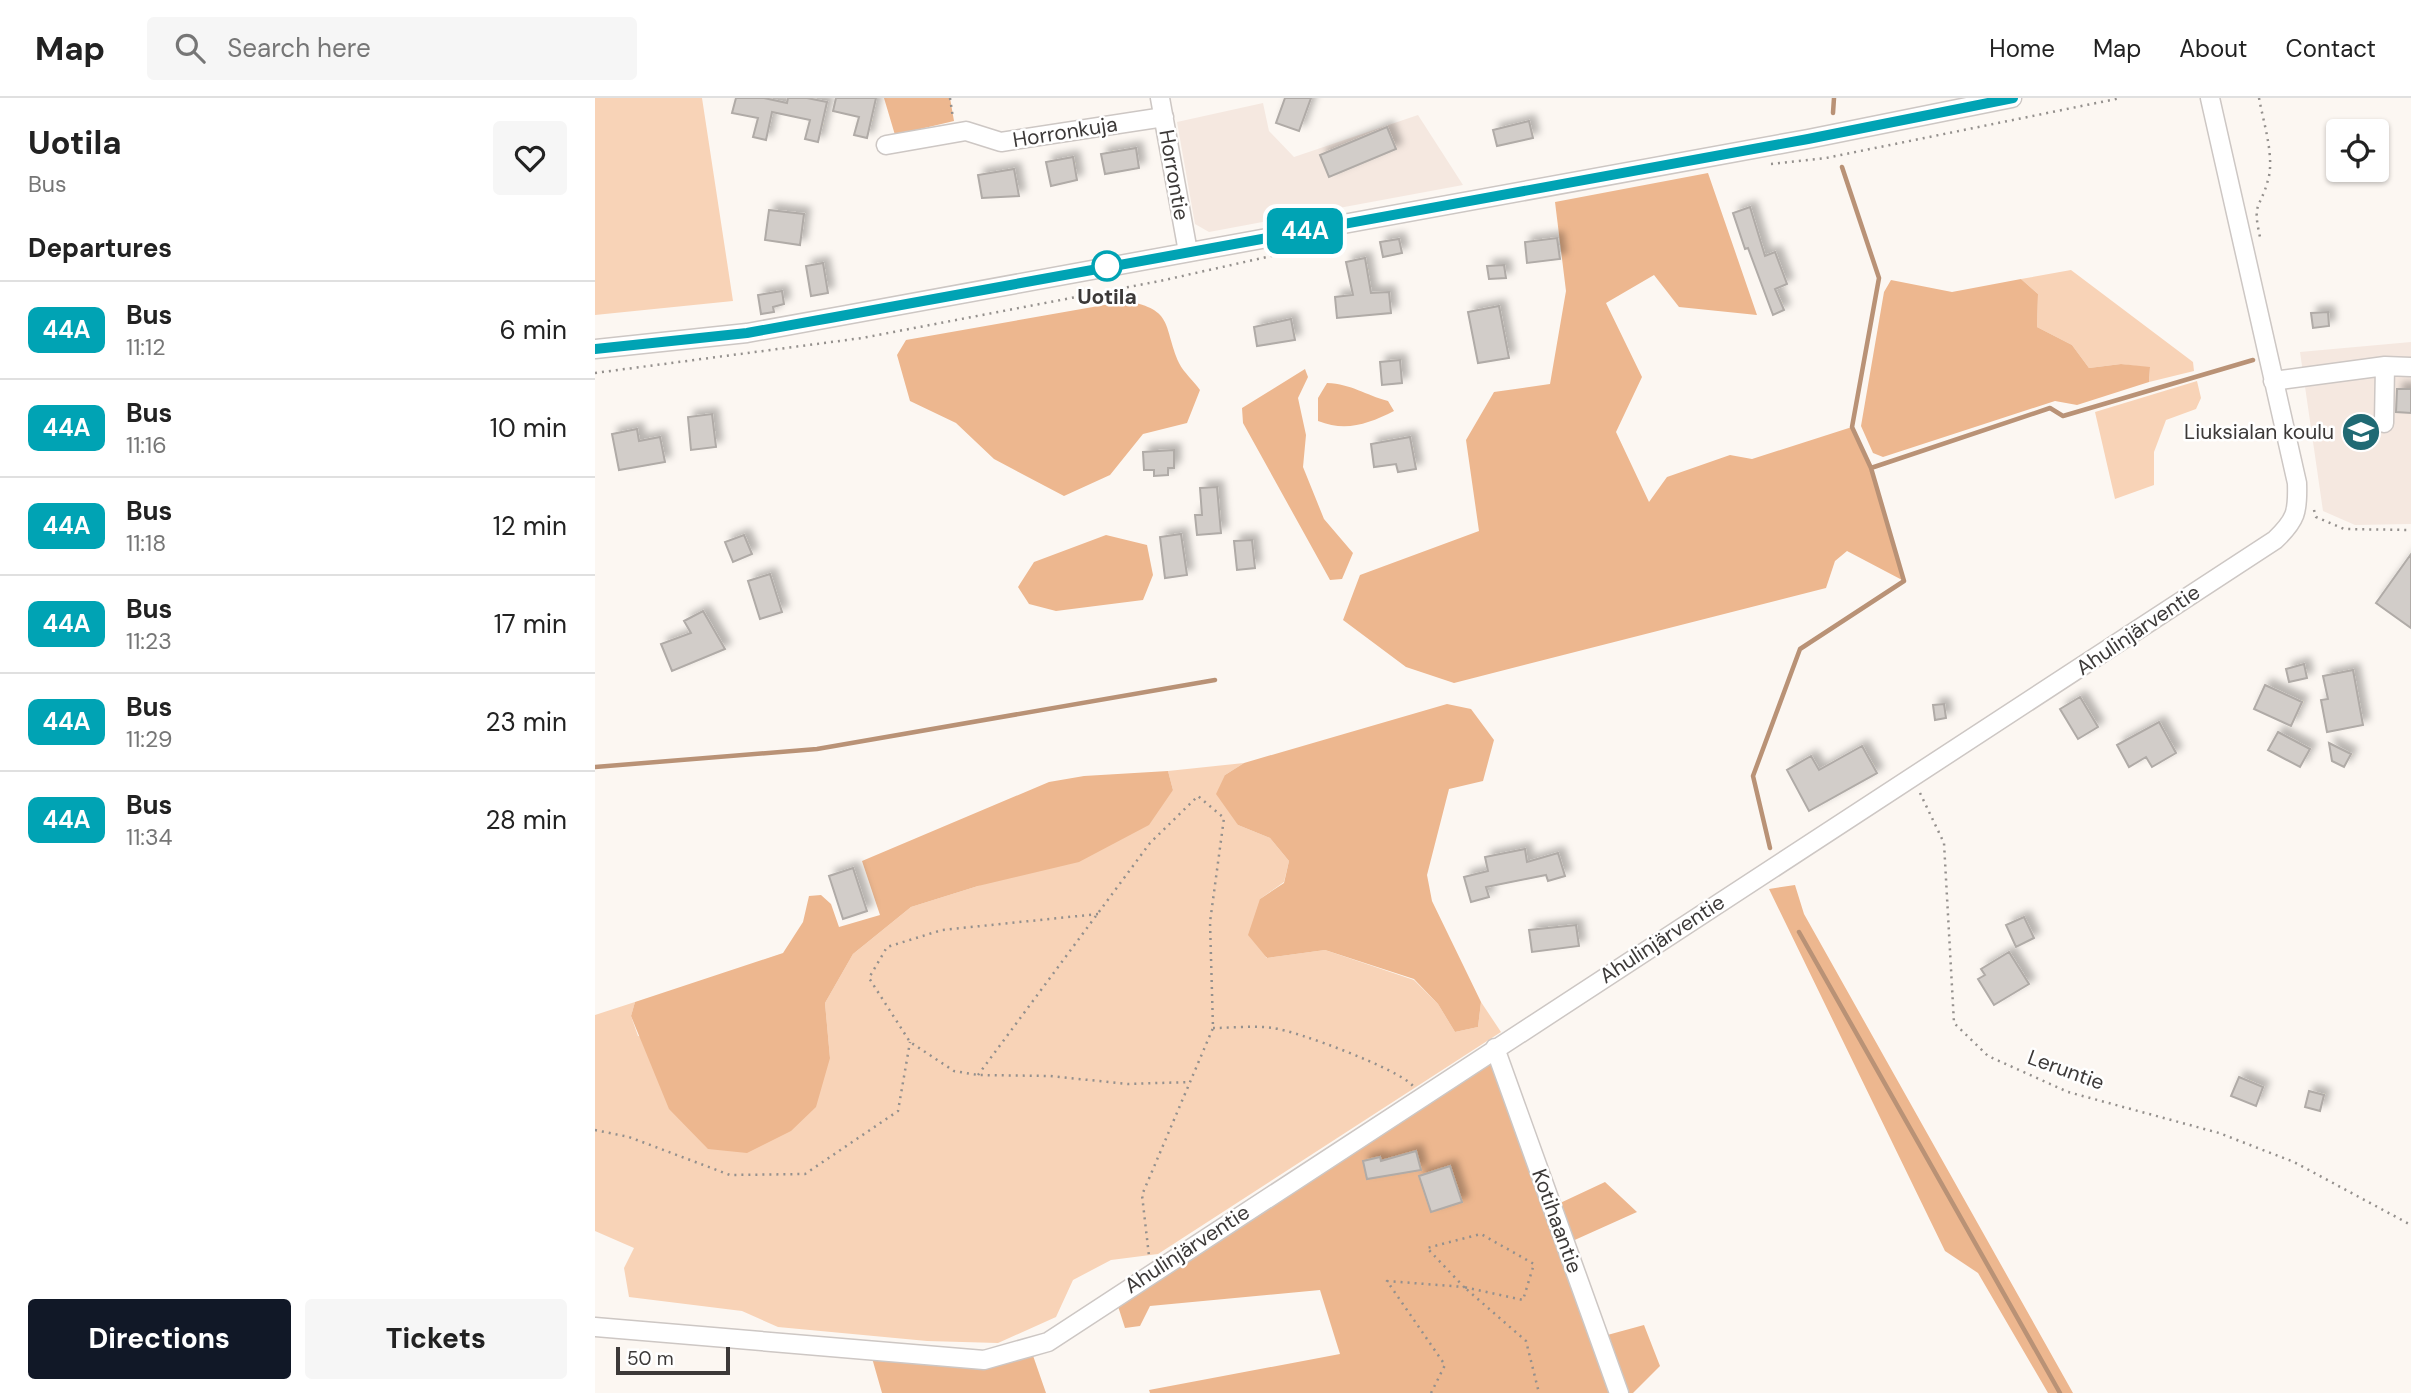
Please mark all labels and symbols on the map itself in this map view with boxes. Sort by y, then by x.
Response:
street label: Horronkuja [1011,110,1119,154]
street label: Horrontie [1152,127,1196,223]
line badge: 44A [1265,208,1345,254]
marker: Uotila [1092,251,1122,281]
place label: Uotila [1077,283,1137,311]
school or university icon: Liuksialan koulu [2340,411,2382,453]
place label: Liuksialan koulu [2184,418,2334,446]
street label: Ahulinjärventie [2071,578,2206,682]
street label: Ahulinjärventie [1594,888,1730,990]
street label: Leruntie [2024,1043,2108,1097]
street label: Kotihaantie [1525,1165,1589,1277]
street label: Ahulinjärventie [1119,1198,1255,1300]
scale bar [616,1344,730,1376]

